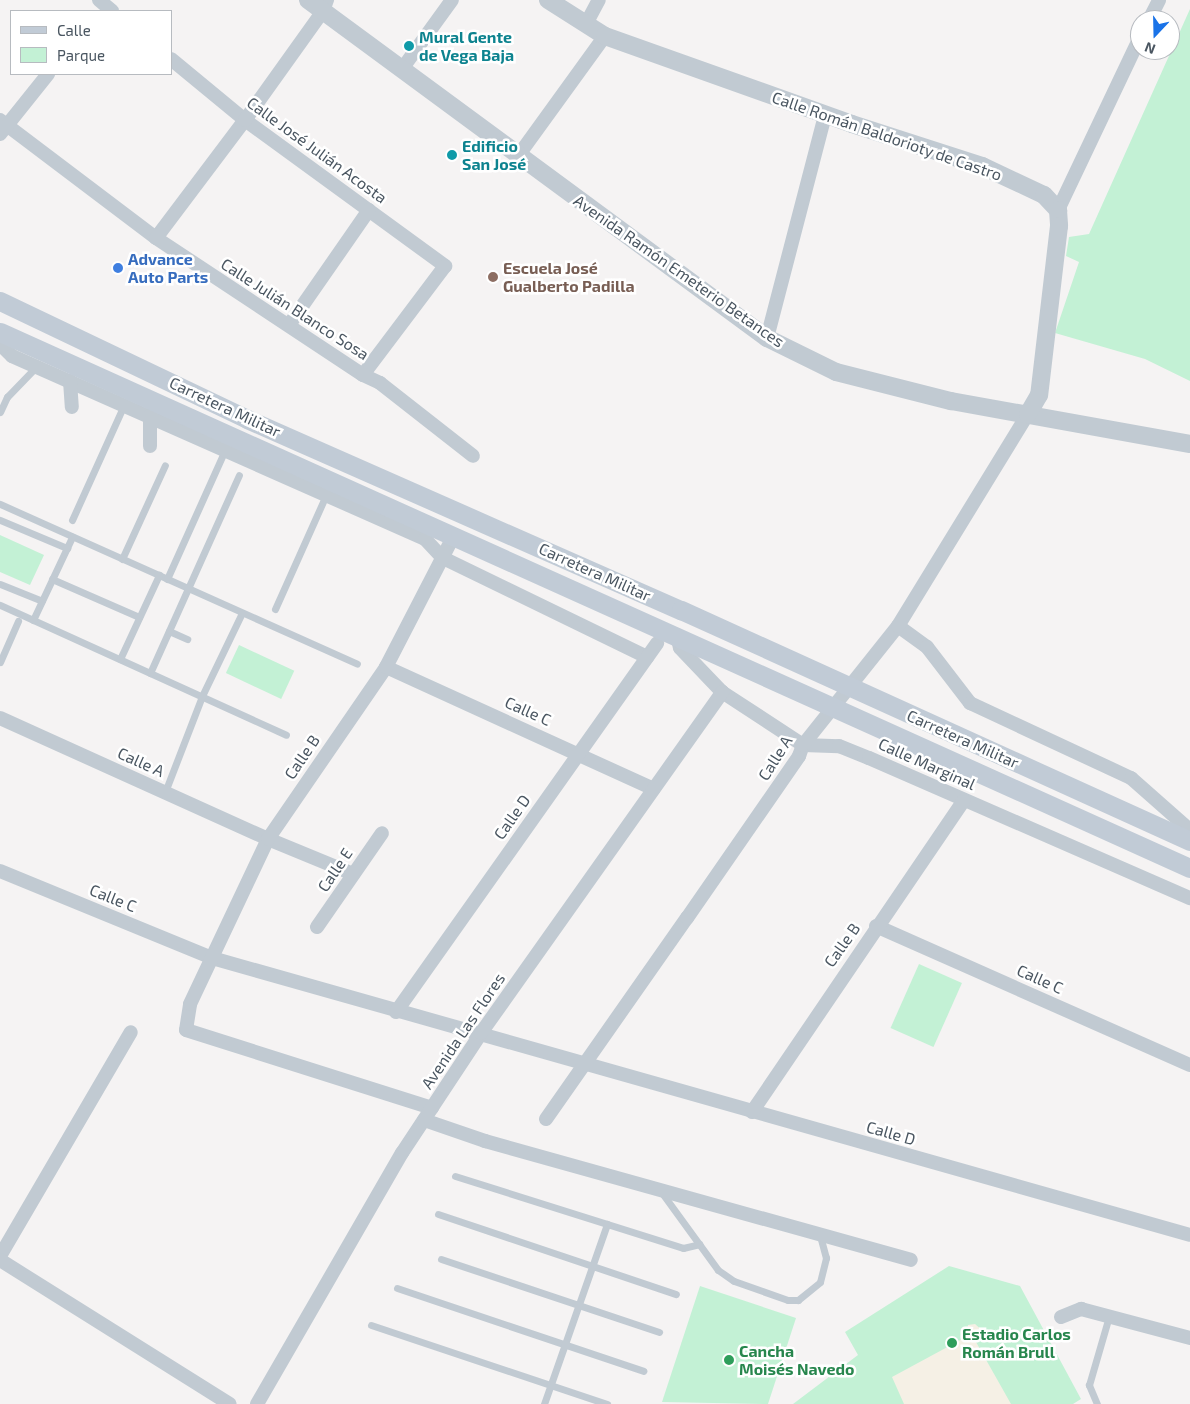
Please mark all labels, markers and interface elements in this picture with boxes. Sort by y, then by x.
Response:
legend [10,10,172,75]
north arrow [1130,10,1180,60]
text: Calle [57,21,91,39]
place label: Mural Gente de Vega Baja [419,27,514,65]
text: N [1142,39,1158,58]
marker: Mural Gente de Vega Baja [403,40,415,52]
text: Parque [57,46,105,64]
street label: Calle Román Baldorioty de Castro [769,88,1005,184]
street label: Calle José Julián Acosta [243,93,391,207]
place label: Edificio San José [462,136,526,174]
marker: Edificio San José [446,149,458,161]
street label: Avenida Ramón Emeterio Betances [570,191,788,351]
place label: Advance Auto Parts [128,249,208,287]
street label: Calle Julián Blanco Sosa [217,254,373,364]
place label: Escuela José Gualberto Padilla [503,258,635,296]
marker: Advance Auto Parts [112,262,124,274]
marker: Escuela José Gualberto Padilla [487,271,499,283]
street label: Carretera Militar [166,373,284,441]
street label: Carretera Militar [536,539,654,605]
street label: Calle C [502,692,554,730]
street label: Carretera Militar [904,706,1022,772]
street label: Calle B [280,731,324,783]
street label: Calle A [754,732,796,784]
street label: Calle Marginal [875,734,979,794]
street label: Calle A [114,743,168,781]
street label: Calle D [490,791,534,843]
street label: Calle E [313,845,357,895]
street label: Calle C [87,880,139,916]
street label: Calle B [820,919,864,971]
street label: Calle C [1014,960,1066,998]
street label: Avenida Las Flores [417,969,509,1093]
street label: Calle D [864,1117,918,1149]
place label: Estadio Carlos Román Brull [962,1324,1071,1362]
marker: Estadio Carlos Román Brull [946,1337,958,1349]
place label: Cancha Moisés Navedo [739,1341,855,1379]
marker: Cancha Moisés Navedo [723,1354,735,1366]

